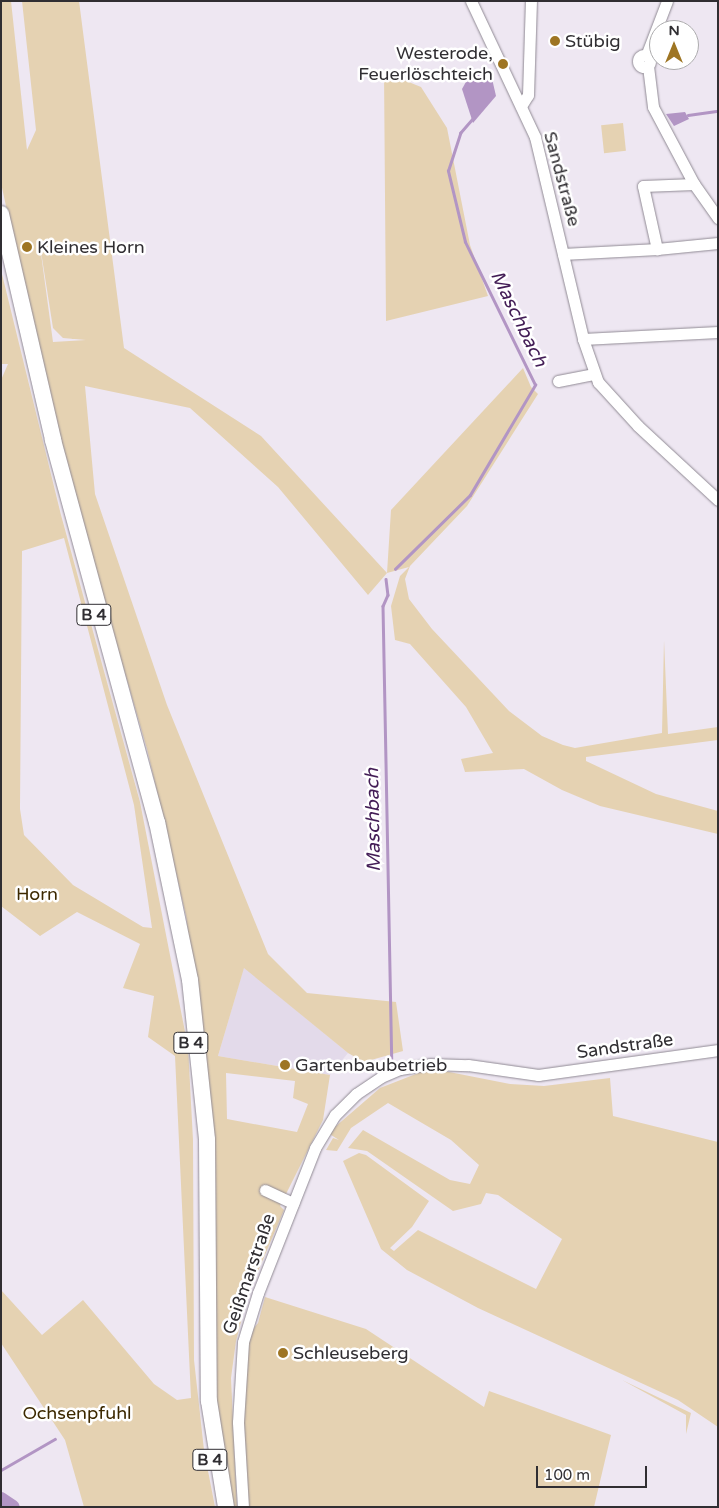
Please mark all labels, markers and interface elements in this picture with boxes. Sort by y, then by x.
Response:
north arrow [649,20,699,70]
text: N [668,22,680,39]
place label: Stübig [565,30,621,52]
marker: Stübig [549,35,561,47]
place label: Westerode, Feuerlöschteich [358,43,493,86]
marker: Westerode, Feuerlöschteich [497,58,509,70]
street label: Sandstraße [539,129,585,229]
place label: Kleines Horn [37,236,145,258]
marker: Kleines Horn [21,241,33,253]
water label: Maschbach [485,267,551,371]
road number: B 4 [75,602,113,628]
water label: Maschbach [362,768,386,872]
park label: Horn [16,883,58,905]
street label: Sandstraße [575,1029,675,1063]
road number: B 4 [172,1030,210,1056]
place label: Gartenbaubetrieb [295,1054,447,1076]
marker: Gartenbaubetrieb [279,1059,291,1071]
street label: Geißmarstraße [218,1211,280,1337]
place label: Schleuseberg [293,1342,409,1364]
marker: Schleuseberg [277,1347,289,1359]
park label: Ochsenpfuhl [22,1402,132,1424]
road number: B 4 [191,1446,229,1474]
scale bar [539,1456,650,1488]
text: 100 m [544,1466,590,1484]

